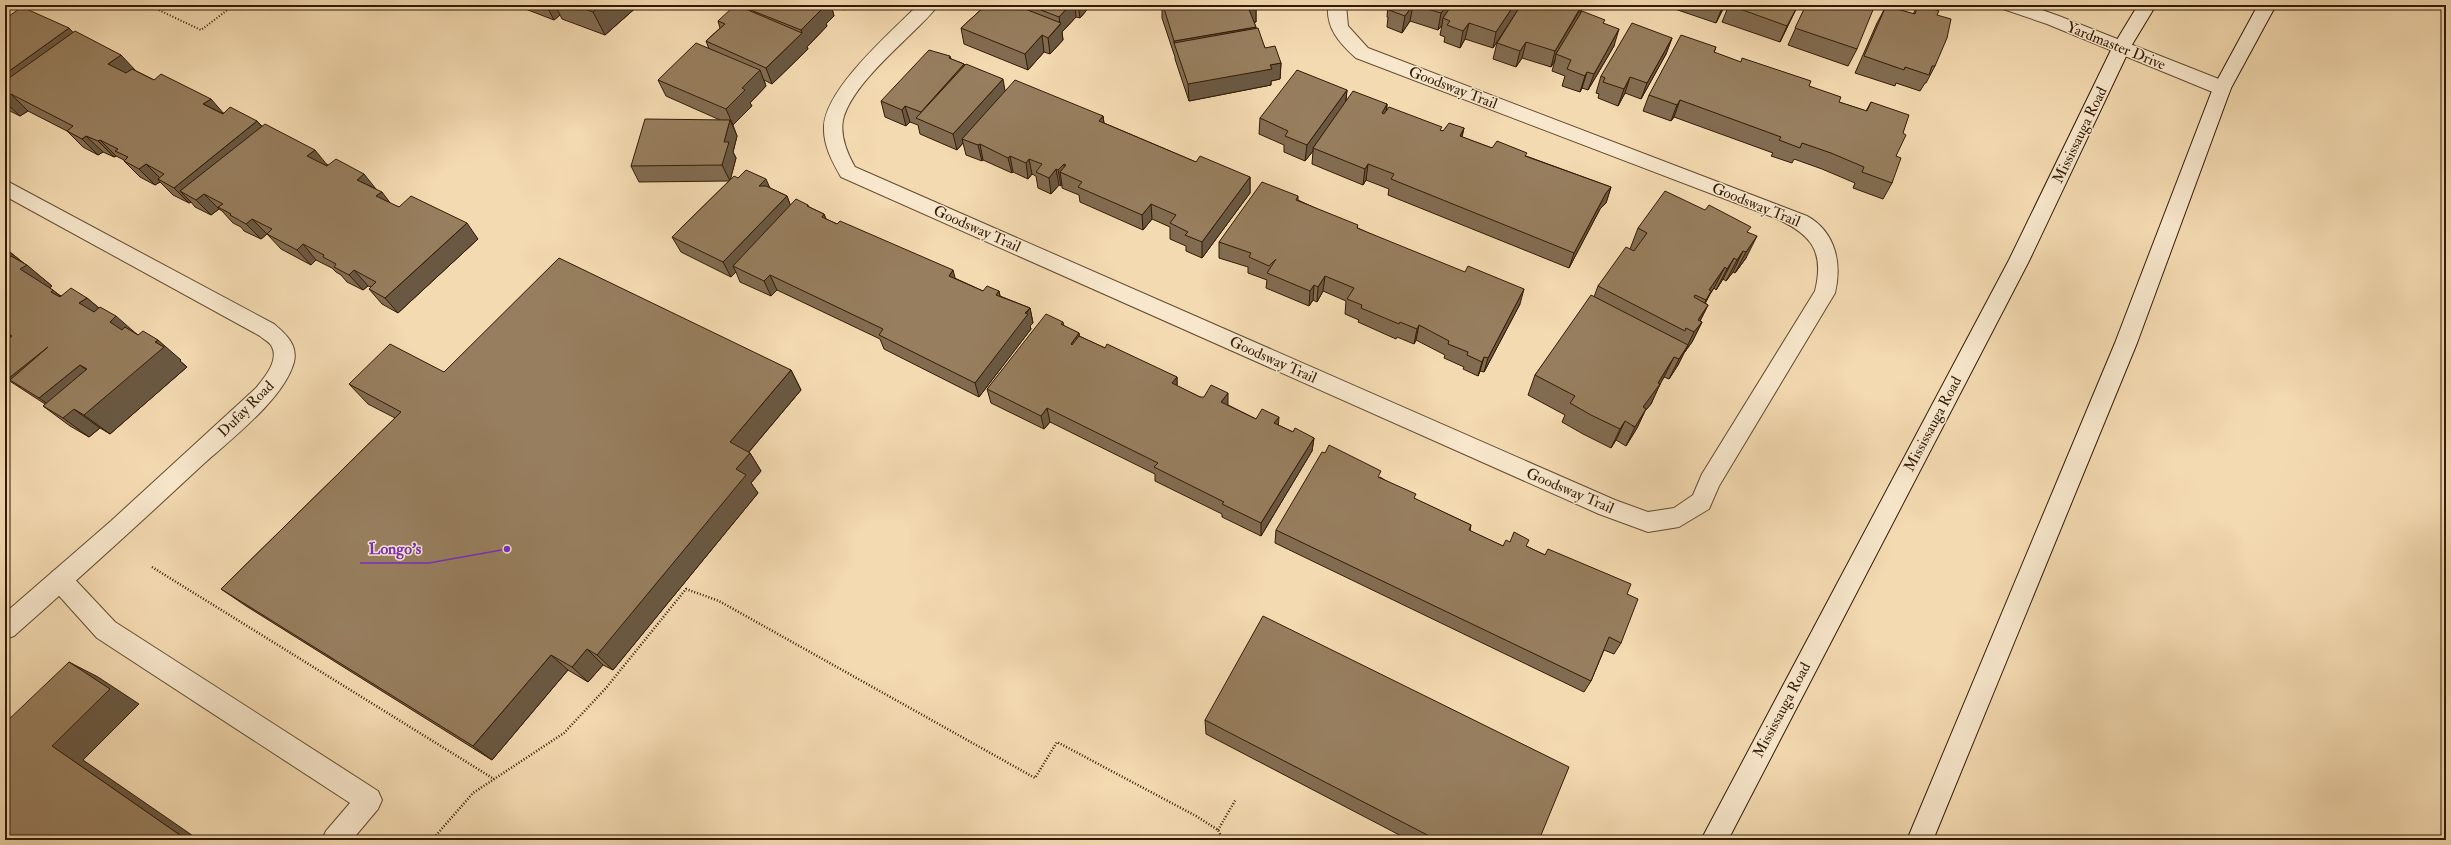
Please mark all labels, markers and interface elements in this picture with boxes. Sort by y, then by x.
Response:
street label: Yardmaster Drive [2064,17,2168,75]
street label: Goodsway Trail [1406,62,1500,114]
street label: Mississauga Road [2048,83,2112,186]
street label: Goodsway Trail [1709,179,1803,231]
street label: Goodsway Trail [930,201,1024,257]
street label: Goodsway Trail [1226,332,1320,388]
street label: Mississauga Road [1900,373,1966,475]
street label: Dufay Road [214,376,279,441]
street label: Goodsway Trail [1523,464,1617,518]
callout: Longo's [360,535,429,563]
text: Longo's [369,539,422,560]
street label: Mississauga Road [1749,659,1815,761]

